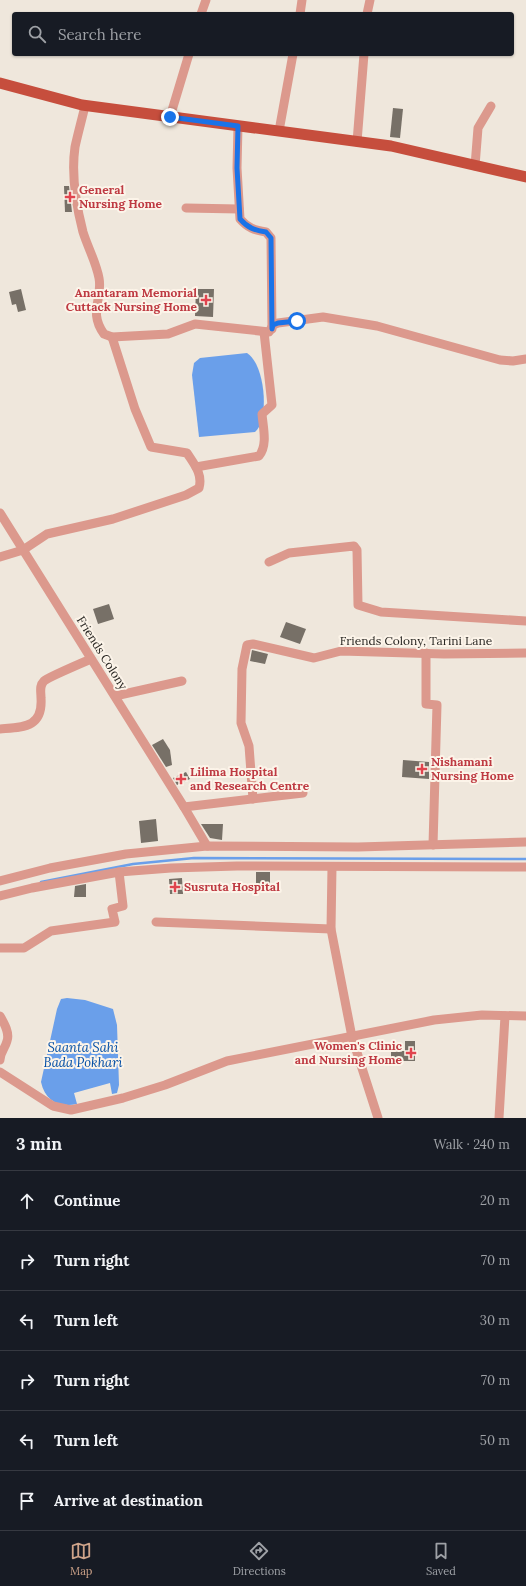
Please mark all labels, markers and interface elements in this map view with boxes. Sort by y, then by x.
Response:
search box [12,12,514,56]
icon: search [26,23,48,45]
text: Search here [58,25,141,44]
route end [161,108,179,126]
place label: General Nursing Home [79,182,163,211]
marker: General Nursing Home [64,191,76,203]
place label: Anantaram Memorial Cuttack Nursing Home [66,285,198,314]
marker: Anantaram Memorial Cuttack Nursing Home [200,294,212,306]
route start [288,312,306,330]
street label: Friends Colony [74,613,131,693]
street label: Friends Colony, Tarini Lane [340,633,493,648]
place label: Nishamani Nursing Home [431,754,515,783]
marker: Nishamani Nursing Home [416,763,428,775]
place label: Lilima Hospital and Research Centre [190,764,310,793]
marker: Lilima Hospital and Research Centre [175,773,187,785]
place label: Susruta Hospital [184,879,280,894]
marker: Susruta Hospital [169,881,181,893]
place label: Women's Clinic and Nursing Home [295,1038,403,1067]
water label: Saanta Sahi Bada Pokhari [44,1039,123,1071]
marker: Women's Clinic and Nursing Home [405,1047,417,1059]
text: 3 min [16,1133,62,1155]
text: Walk · 240 m [433,1136,510,1153]
icon: ahead [16,1190,38,1212]
text: Continue [54,1191,120,1210]
text: 20 m [480,1192,510,1209]
icon: right [16,1250,38,1272]
text: Turn right [54,1251,130,1270]
text: 70 m [481,1252,510,1269]
icon: left [16,1310,38,1332]
text: Turn left [54,1311,118,1330]
text: 30 m [480,1312,510,1329]
icon: right [16,1370,38,1392]
text: Turn right [54,1371,130,1390]
text: 70 m [481,1372,510,1389]
icon: left [16,1430,38,1452]
text: Turn left [54,1431,118,1450]
text: 50 m [480,1432,510,1449]
icon: arrive [16,1490,38,1512]
text: Arrive at destination [54,1491,203,1510]
tab: Map [70,1540,92,1578]
tab: Directions [233,1540,286,1578]
tab: Saved [426,1540,456,1578]

